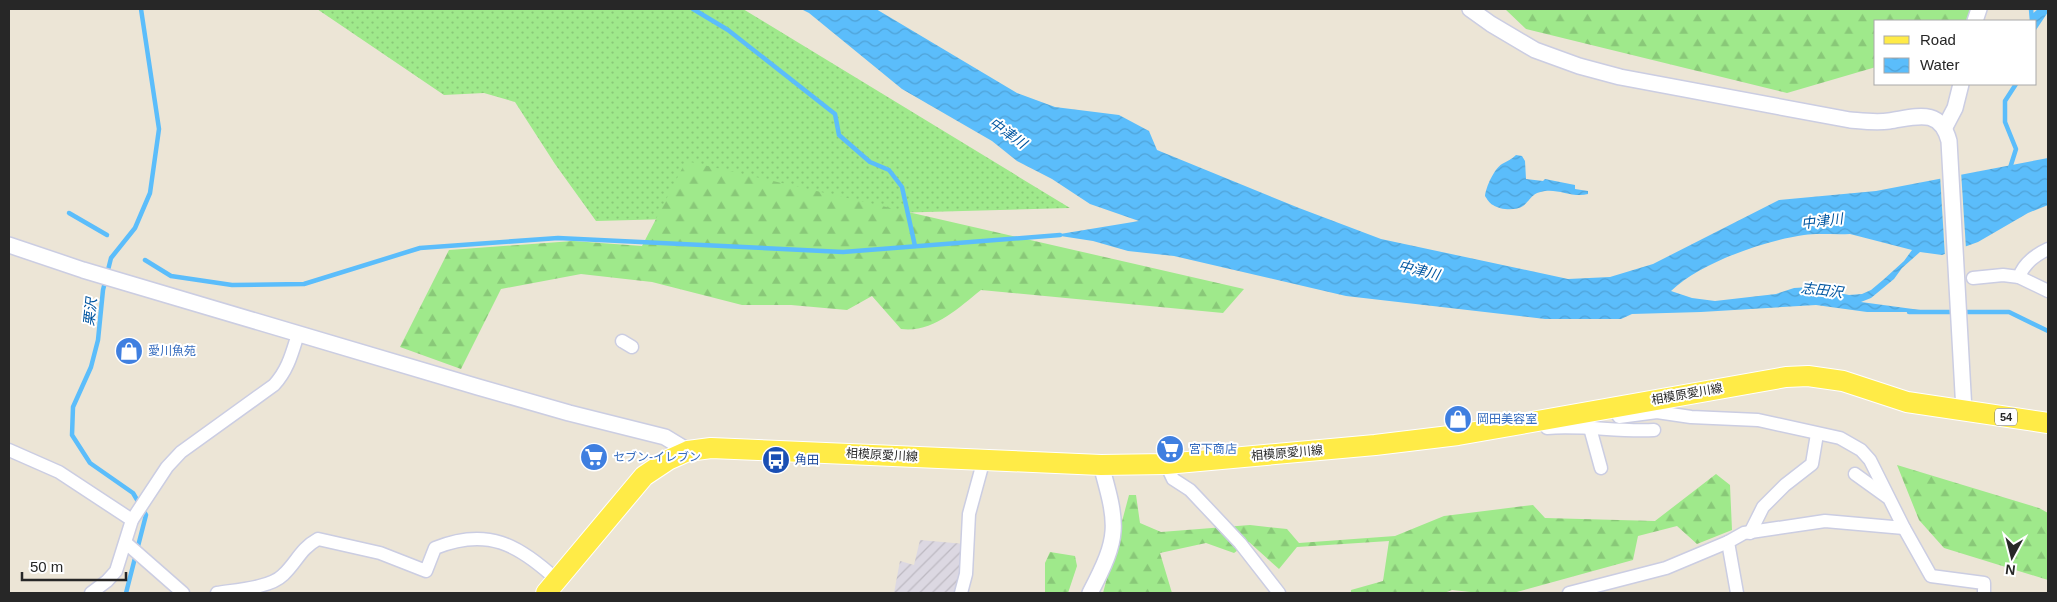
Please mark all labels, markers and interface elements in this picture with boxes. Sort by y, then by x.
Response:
legend [1874,20,2037,85]
text: Road [1920,31,1956,48]
text: Water [1920,56,1959,73]
water label: 中津川 [986,114,1031,153]
water label: 中津川 [1800,210,1846,231]
water label: 中津川 [1397,257,1443,283]
water label: 志田沢 [1800,280,1846,301]
water label: 栗沢 [81,295,100,327]
shop icon: 愛川魚苑 [114,336,144,366]
place label: 愛川魚苑 [148,344,196,358]
street label: 相模原愛川線 [1650,381,1724,407]
shop icon: 岡田美容室 [1443,404,1473,434]
road number: 54 [1995,408,2017,426]
place label: 岡田美容室 [1477,412,1537,426]
supermarket icon: 宮下商店 [1155,434,1185,464]
supermarket icon: セブン-イレブン [579,442,609,472]
place label: 宮下商店 [1189,442,1237,456]
street label: 相模原愛川線 [1251,443,1323,463]
bus stop icon: 角田 [761,445,791,475]
street label: 相模原愛川線 [846,446,918,464]
place label: セブン-イレブン [613,450,701,464]
place label: 角田 [795,453,819,467]
north arrow [1987,532,2037,582]
scale bar [22,550,126,582]
text: 50 m [30,558,63,575]
text: N [2004,561,2016,578]

